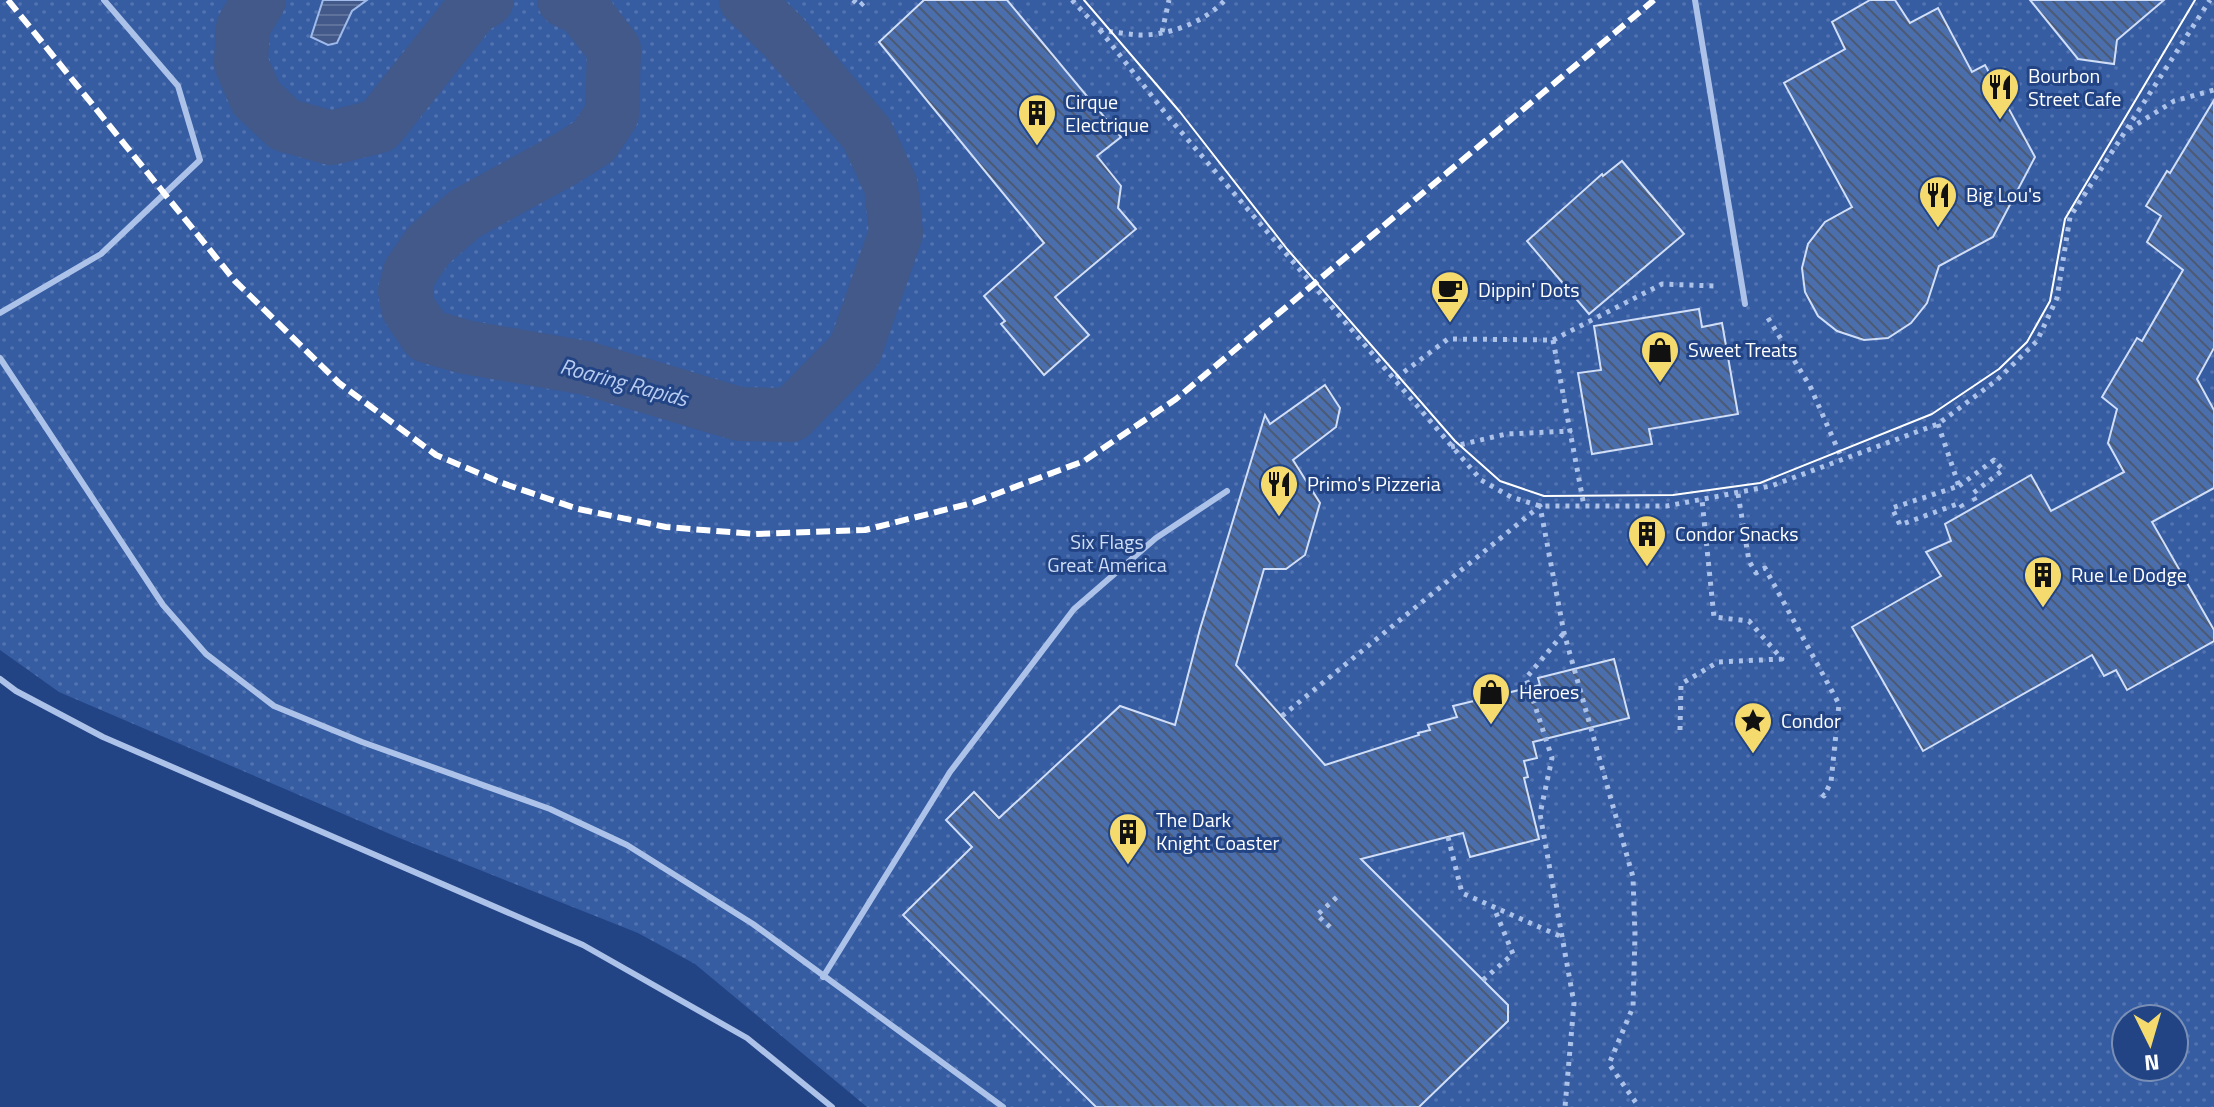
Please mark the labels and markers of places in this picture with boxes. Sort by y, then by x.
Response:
place label: Bourbon Street Cafe [2028,60,2121,114]
restaurant icon: Bourbon Street Cafe [1979,66,2021,121]
place label: Cirque Electrique [1065,86,1149,140]
building icon: Cirque Electrique [1016,92,1058,147]
restaurant icon: Big Lou's [1917,174,1959,229]
place label: Big Lou's [1966,179,2041,210]
cafe icon: Dippin' Dots [1429,269,1471,324]
place label: Dippin' Dots [1478,274,1580,305]
shop icon: Sweet Treats [1639,329,1681,384]
place label: Sweet Treats [1688,334,1797,365]
restaurant icon: Primo's Pizzeria [1258,463,1300,518]
place label: Primo's Pizzeria [1307,468,1441,499]
building icon: Condor Snacks [1626,513,1668,568]
place label: Condor Snacks [1675,518,1799,549]
building icon: Rue Le Dodge [2022,554,2064,609]
place label: Rue Le Dodge [2071,559,2187,590]
shop icon: Heroes [1470,671,1512,726]
place label: Heroes [1519,676,1579,707]
place icon: Condor [1732,700,1774,755]
place label: Condor [1781,705,1841,736]
place label: The Dark Knight Coaster [1156,804,1279,858]
building icon: The Dark Knight Coaster [1107,811,1149,866]

